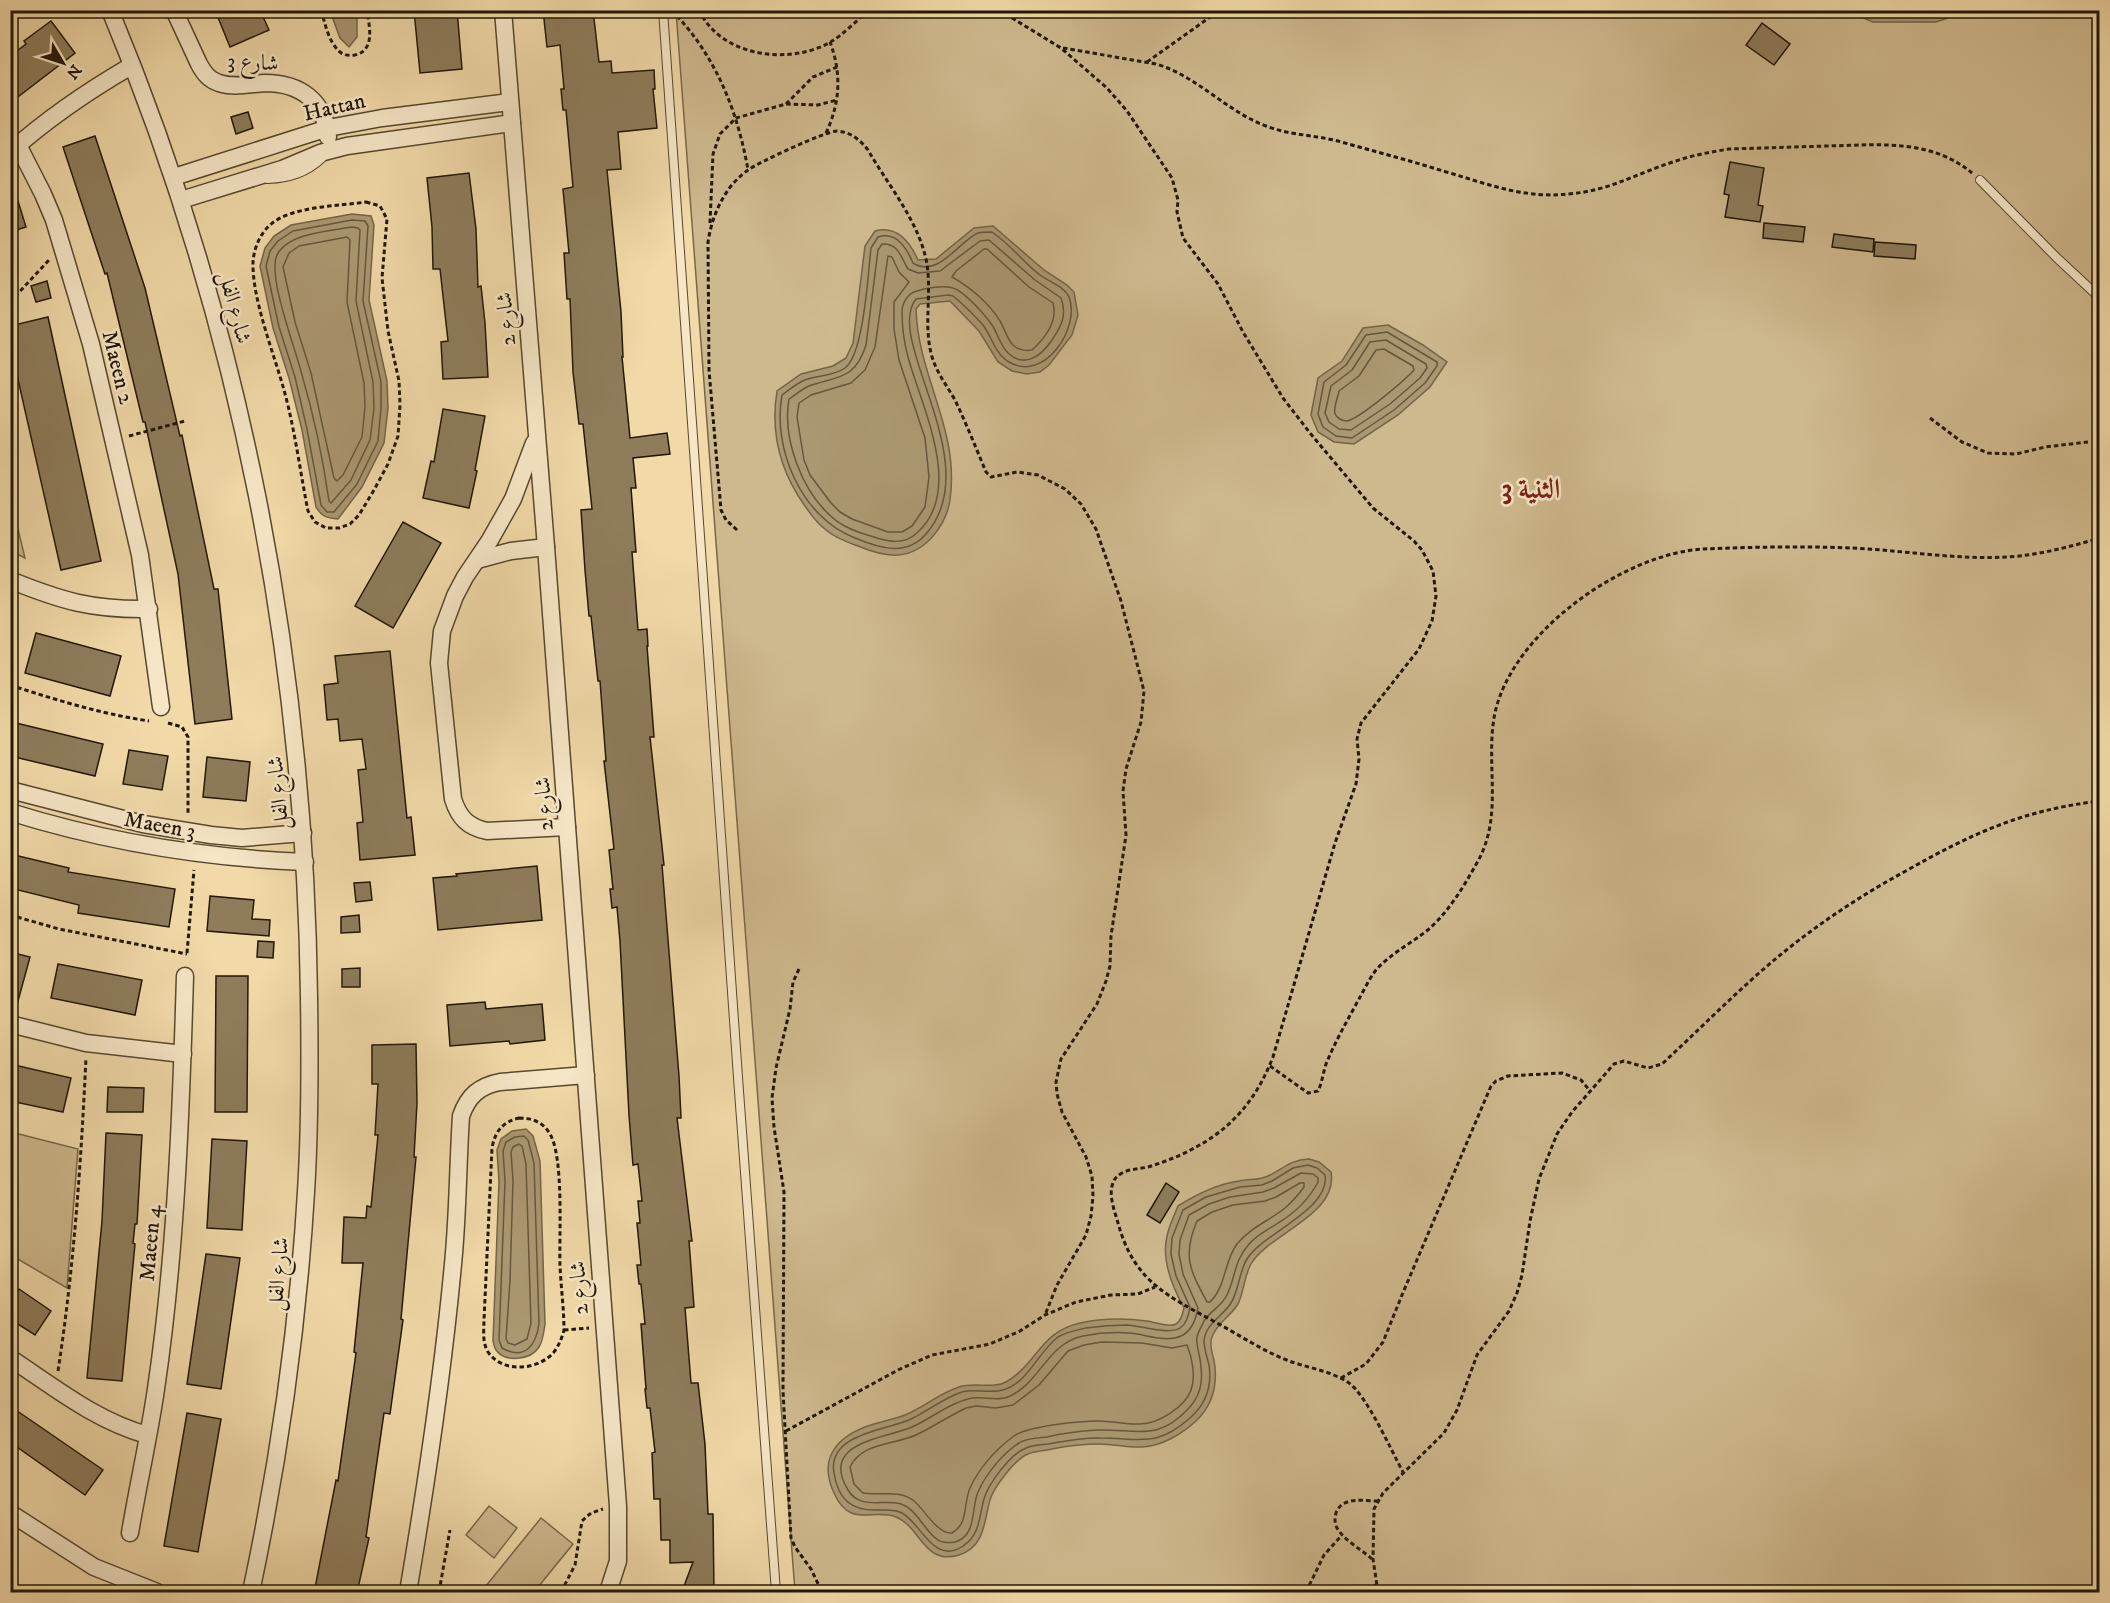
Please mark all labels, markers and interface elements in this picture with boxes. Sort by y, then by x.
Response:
north arrow [33,33,93,93]
street label: شارع 3 [226,48,279,81]
text: N [62,60,86,83]
street label: Hattan [301,87,368,128]
street label: شارع الفل [208,268,257,348]
street label: شارع 2 [491,291,526,347]
street label: Maeen 2 [95,328,140,407]
district label: الثنية 3 [1502,472,1560,507]
street label: شارع الفل [262,754,299,831]
street label: شارع 2 [529,776,564,832]
street label: Maeen 3 [122,806,198,845]
street label: Maeen 4 [134,1203,167,1282]
street label: شارع الفل [262,1236,299,1313]
street label: شارع 2 [564,1260,599,1316]

